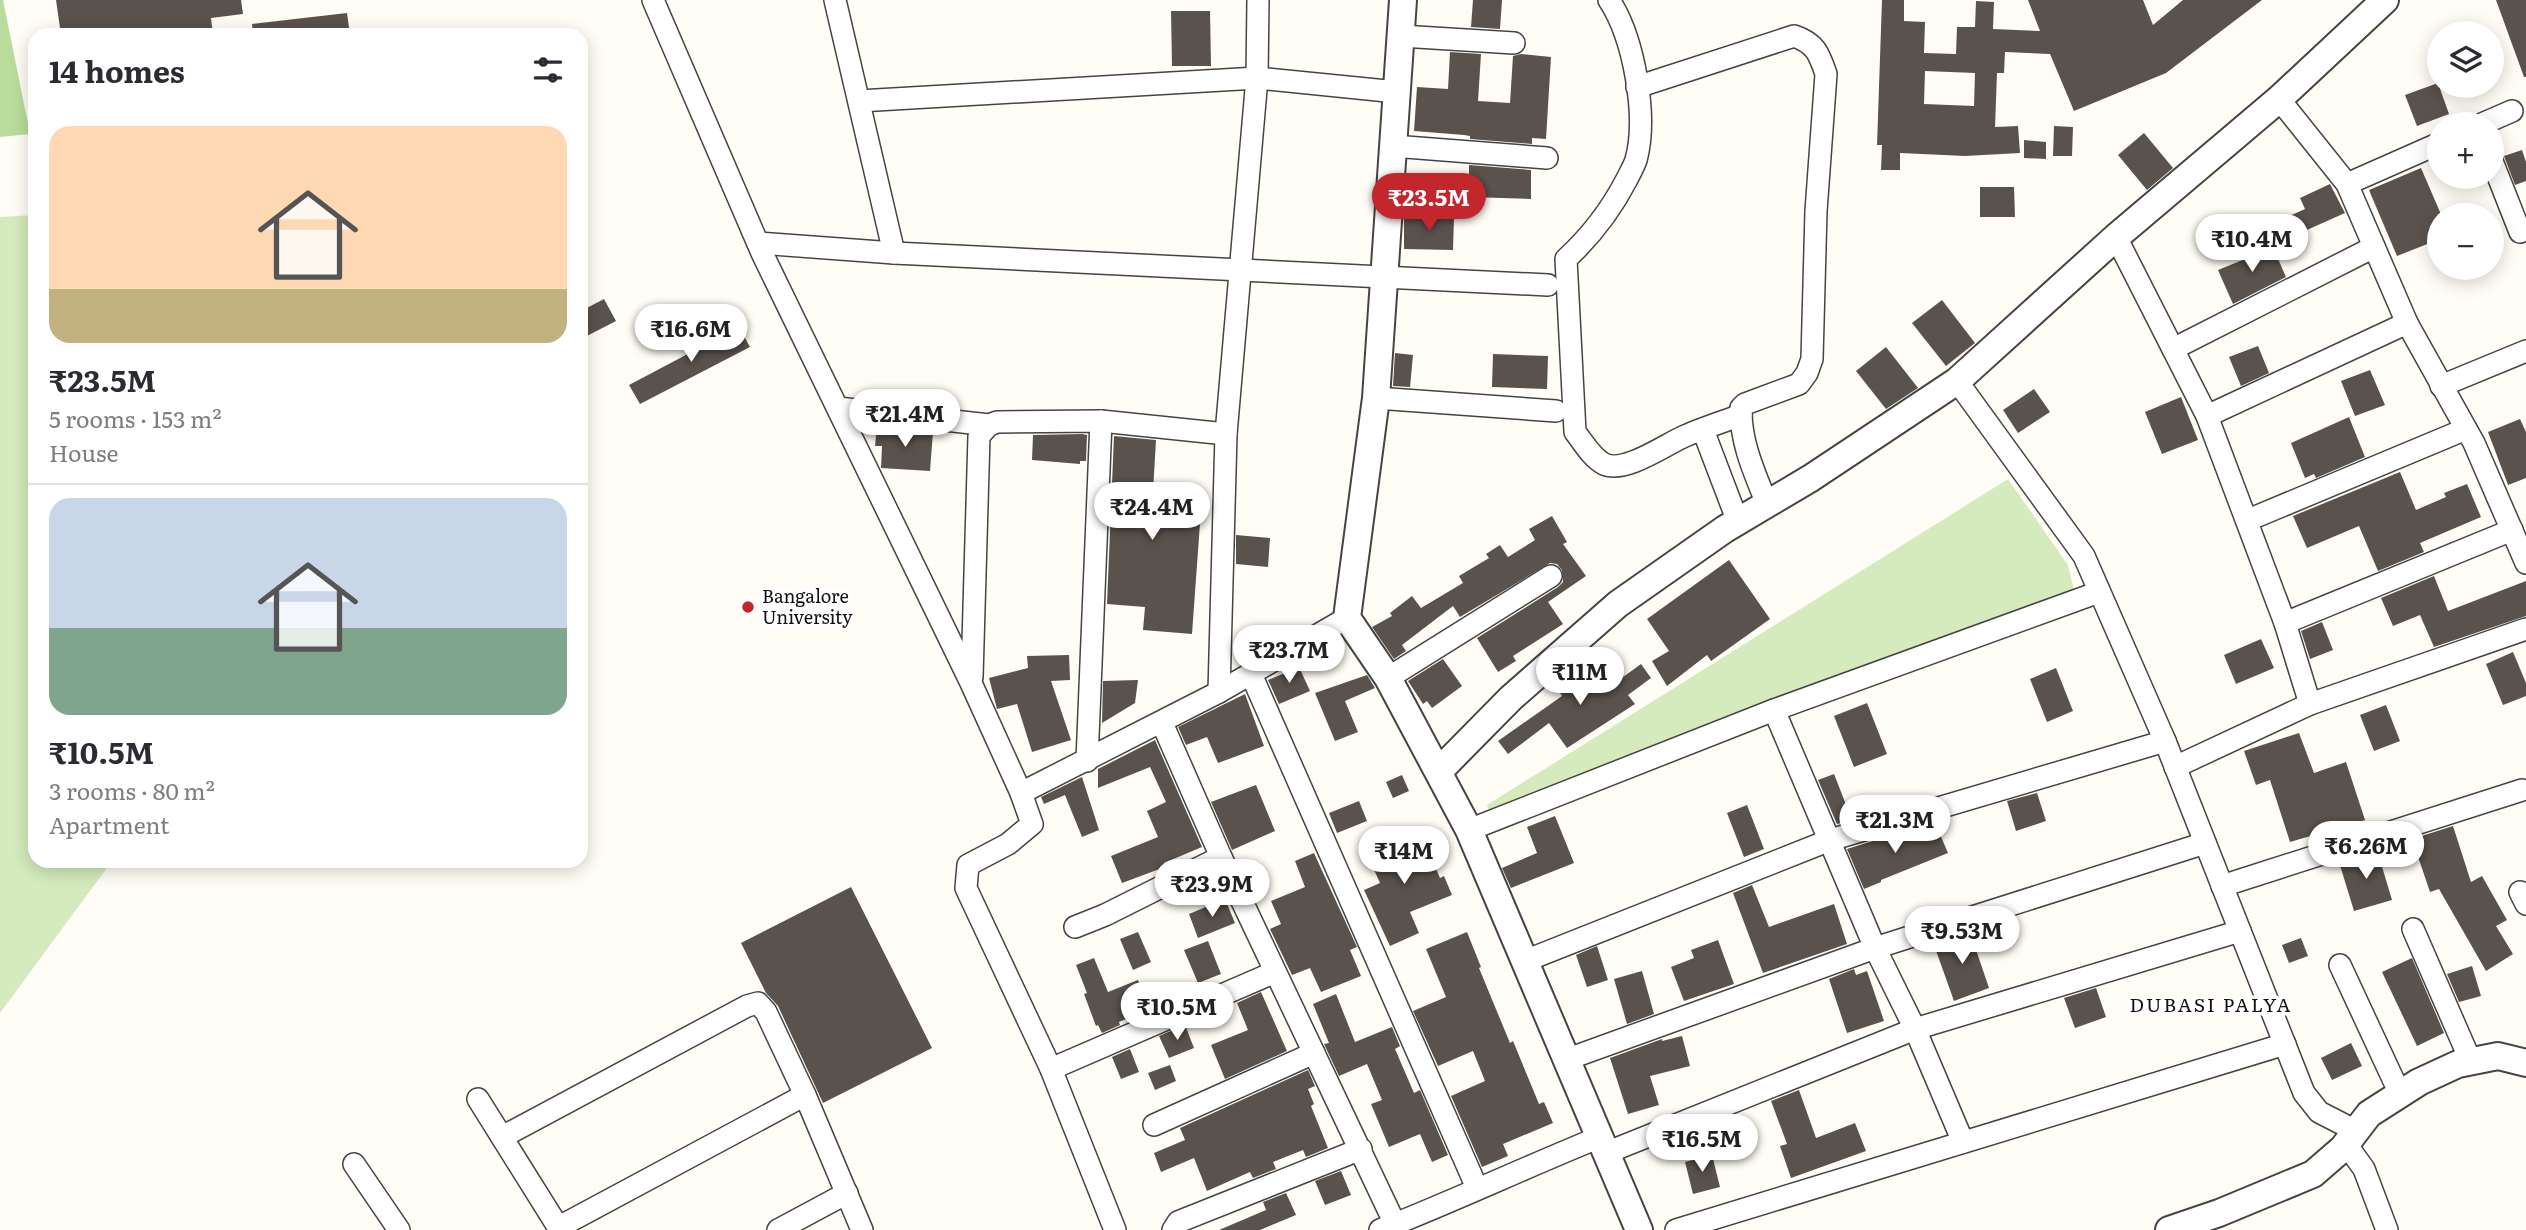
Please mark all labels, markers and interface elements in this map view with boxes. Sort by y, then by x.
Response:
map controls [2427,21,2504,280]
button: layers [2427,21,2504,98]
text: 14 homes [49,48,185,92]
icon: filters [529,51,567,89]
button: + [2427,112,2504,189]
icon: home [245,172,371,298]
pin: ₹23.5M [1372,174,1486,233]
text: ₹23.5M [1388,179,1470,213]
button: − [2427,203,2504,280]
pin: ₹10.4M [2195,215,2309,274]
text: ₹10.4M [2211,220,2293,254]
pin: ₹16.6M [634,304,748,364]
text: ₹16.6M [651,310,731,344]
text: ₹23.5M [49,357,156,401]
pin: ₹21.4M [848,390,962,449]
text: ₹21.4M [865,395,945,429]
text: 5 rooms · 153 m² [49,401,222,435]
text: House [49,435,118,469]
pin: ₹24.4M [1095,482,1209,542]
text: ₹24.4M [1110,488,1194,522]
icon: home [245,544,371,670]
place label: Bangalore University [762,582,853,630]
marker: Bangalore University [740,599,756,615]
pin: ₹23.7M [1232,626,1346,685]
text: ₹23.7M [1249,631,1329,665]
pin: ₹11M [1539,648,1621,707]
text: ₹11M [1552,653,1608,687]
text: ₹10.5M [49,729,154,773]
text: 3 rooms · 80 m² [49,773,215,807]
pin: ₹21.3M [1838,796,1952,855]
text: ₹21.3M [1855,801,1935,835]
text: Apartment [49,807,169,841]
pin: ₹6.26M [2309,822,2423,881]
pin: ₹14M [1363,826,1445,886]
text: ₹6.26M [2324,827,2408,861]
text: ₹14M [1374,832,1434,866]
pin: ₹23.9M [1155,860,1269,919]
text: ₹23.9M [1171,865,1253,899]
pin: ₹9.53M [1905,906,2019,966]
text: ₹9.53M [1921,912,2003,946]
pin: ₹10.5M [1120,982,1234,1042]
text: ₹10.5M [1137,988,1217,1022]
district label: DUBASI PALYA [2130,990,2292,1018]
pin: ₹16.5M [1645,1114,1759,1174]
text: ₹16.5M [1662,1120,1742,1154]

